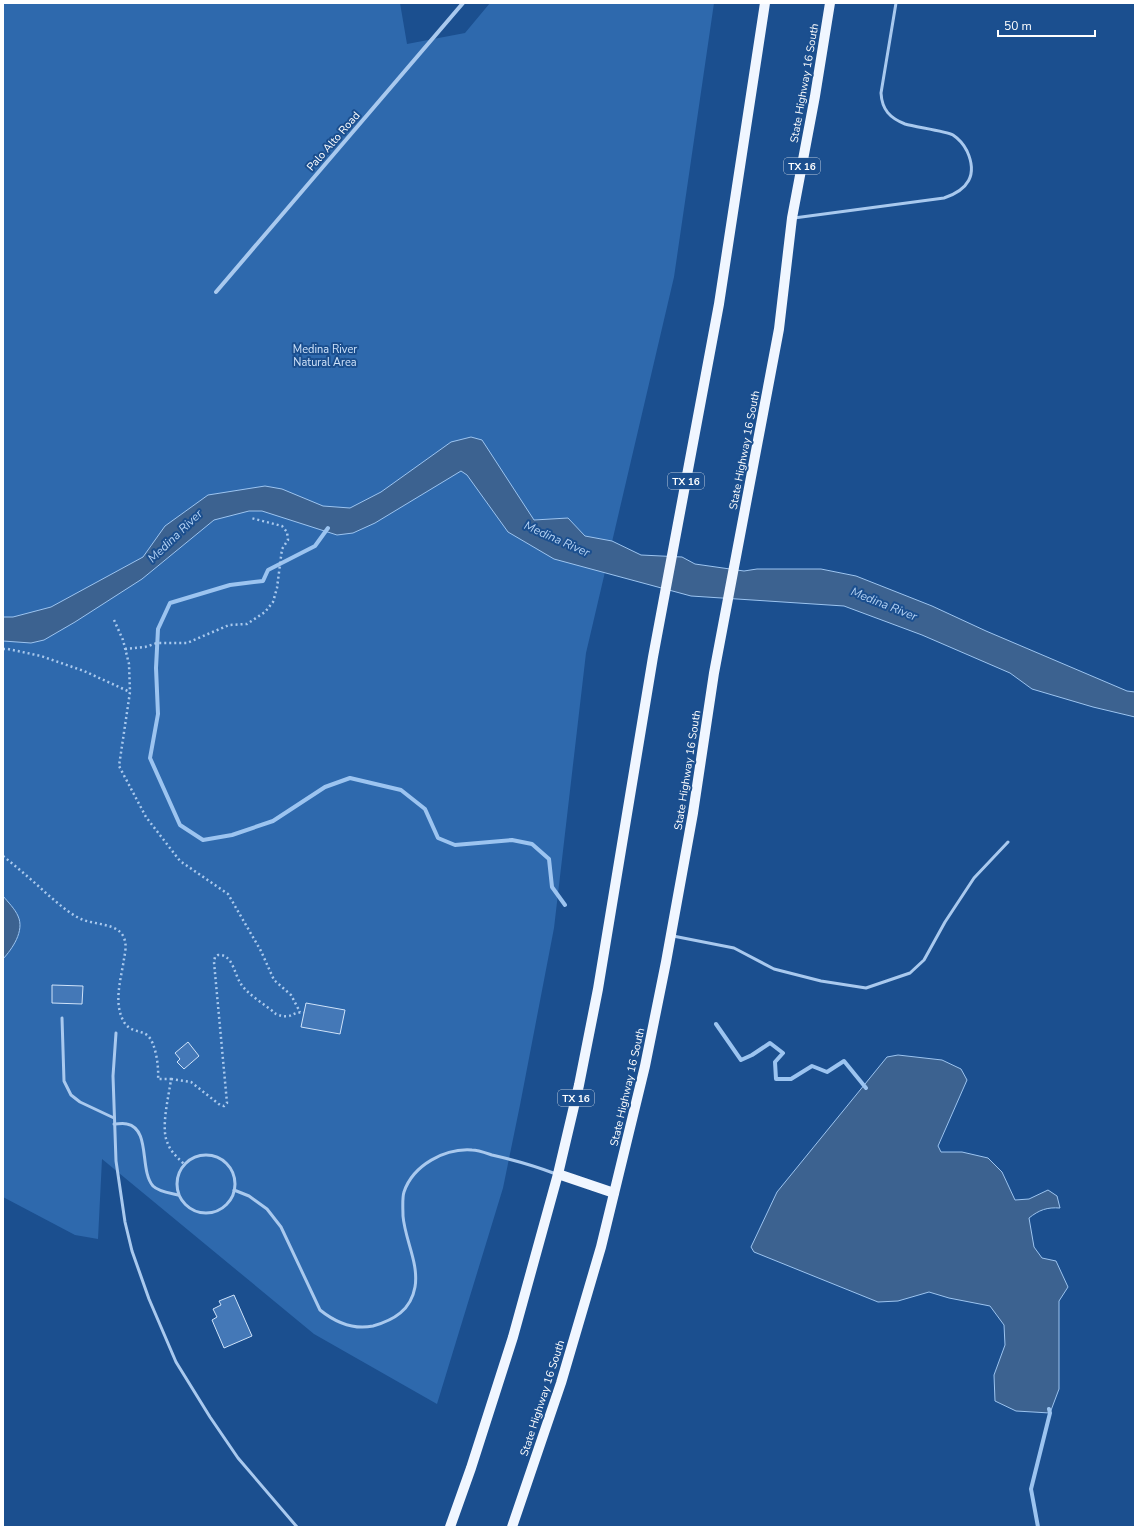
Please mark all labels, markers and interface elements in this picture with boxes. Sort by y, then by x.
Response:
scale bar [998,12,1095,38]
text: 50 m [1004,18,1032,34]
street label: State Highway 16 South [787,22,822,144]
street label: Palo Alto Road [303,108,363,174]
road number: TX 16 [784,158,820,174]
park label: Medina River Natural Area [293,342,357,370]
street label: State Highway 16 South [726,389,763,511]
road number: TX 16 [668,473,704,489]
water label: Medina River [144,505,206,566]
water label: Medina River [522,517,593,561]
water label: Medina River [848,583,920,625]
street label: State Highway 16 South [671,709,704,831]
street label: State Highway 16 South [607,1026,648,1148]
road number: TX 16 [558,1090,594,1106]
street label: State Highway 16 South [517,1338,568,1458]

